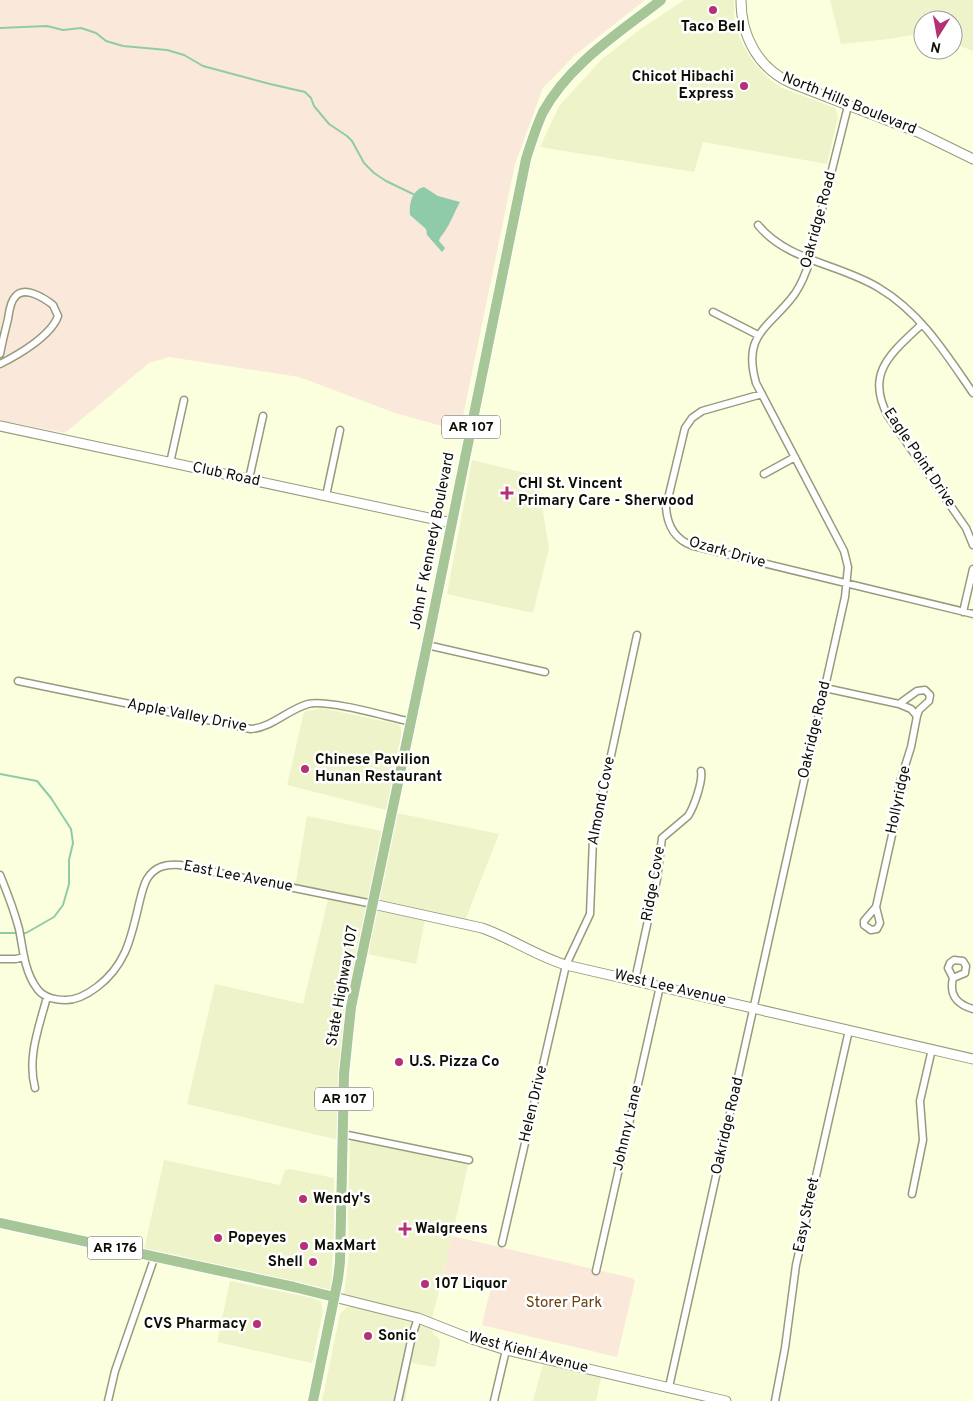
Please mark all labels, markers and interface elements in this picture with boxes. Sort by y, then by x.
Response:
marker: Taco Bell [707,4,719,16]
north arrow [913,10,963,60]
place label: Taco Bell [681,18,745,37]
text: N [929,37,942,56]
place label: Chicot Hibachi Express [632,68,734,104]
street label: North Hills Boulevard [779,68,919,140]
marker: Chicot Hibachi Express [738,80,750,92]
street label: Oakridge Road [797,170,841,270]
street label: Eagle Point Drive [879,405,959,511]
road number: AR 107 [442,416,500,438]
street label: John F Kennedy Boulevard [406,451,460,631]
street label: Club Road [190,459,262,491]
place label: CHI St. Vincent Primary Care - Sherwood [518,475,694,511]
marker: CHI St. Vincent Primary Care - Sherwood [500,486,514,500]
street label: Ozark Drive [686,533,768,573]
street label: Oakridge Road [795,679,835,781]
street label: Apple Valley Drive [126,695,248,737]
place label: Chinese Pavilion Hunan Restaurant [315,751,442,787]
street label: Almond Cove [584,755,620,847]
marker: Chinese Pavilion Hunan Restaurant [299,763,311,775]
street label: Hollyridge [883,764,915,836]
street label: Ridge Cove [638,845,670,923]
street label: East Lee Avenue [182,857,294,897]
street label: State Highway 107 [323,924,363,1048]
street label: West Lee Avenue [612,966,728,1010]
place label: U.S. Pizza Co [409,1053,499,1072]
marker: U.S. Pizza Co [393,1056,405,1068]
street label: Helen Drive [516,1064,552,1144]
street label: Oakridge Road [708,1075,748,1177]
street label: Johnny Lane [609,1084,647,1172]
road number: AR 107 [315,1088,373,1110]
street label: Easy Street [790,1176,824,1254]
place label: Wendy's [313,1190,371,1209]
marker: Wendy's [297,1193,309,1205]
place label: Walgreens [415,1220,488,1239]
marker: Walgreens [399,1223,411,1235]
place label: Popeyes [228,1229,287,1248]
marker: Popeyes [212,1232,224,1244]
road number: AR 176 [88,1236,142,1260]
place label: MaxMart [314,1237,376,1256]
marker: MaxMart [298,1240,310,1252]
place label: Shell [268,1253,303,1272]
marker: Shell [307,1256,319,1268]
place label: 107 Liquor [435,1275,508,1294]
marker: 107 Liquor [419,1278,431,1290]
park label: Storer Park [526,1294,602,1313]
place label: CVS Pharmacy [144,1315,247,1334]
marker: CVS Pharmacy [251,1318,263,1330]
place label: Sonic [378,1327,417,1346]
street label: West Kiehl Avenue [466,1328,590,1378]
marker: Sonic [362,1330,374,1342]

